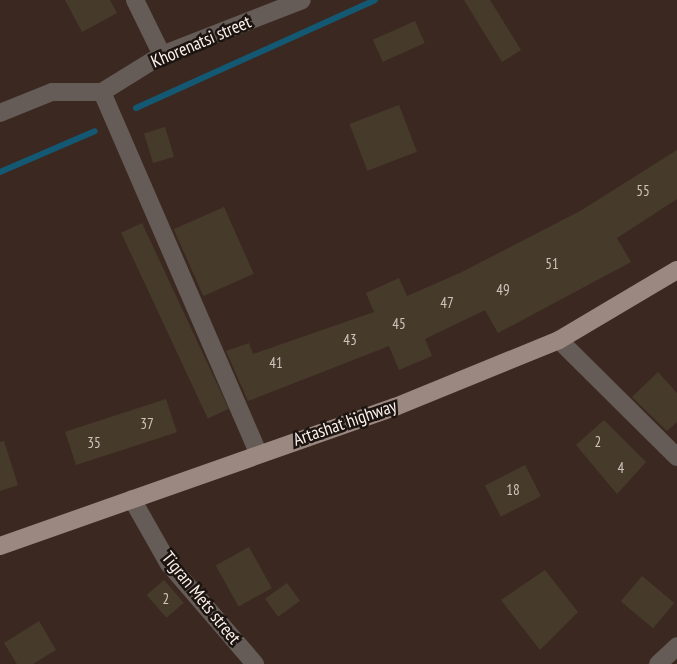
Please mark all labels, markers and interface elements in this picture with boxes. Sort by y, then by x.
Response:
street label: Khorenatsi street [148,11,254,73]
house number: 55 [636,182,650,200]
house number: 51 [545,255,559,273]
house number: 49 [496,281,510,299]
house number: 47 [440,294,454,312]
house number: 45 [392,315,406,333]
house number: 43 [343,331,357,349]
house number: 41 [269,354,283,372]
street label: Artashat highway [290,395,400,451]
house number: 37 [140,415,154,433]
house number: 2 [595,433,601,451]
house number: 35 [87,434,101,452]
house number: 4 [618,459,624,477]
house number: 18 [506,481,520,499]
street label: Tigran Mets street [157,547,245,649]
house number: 2 [163,590,169,608]

